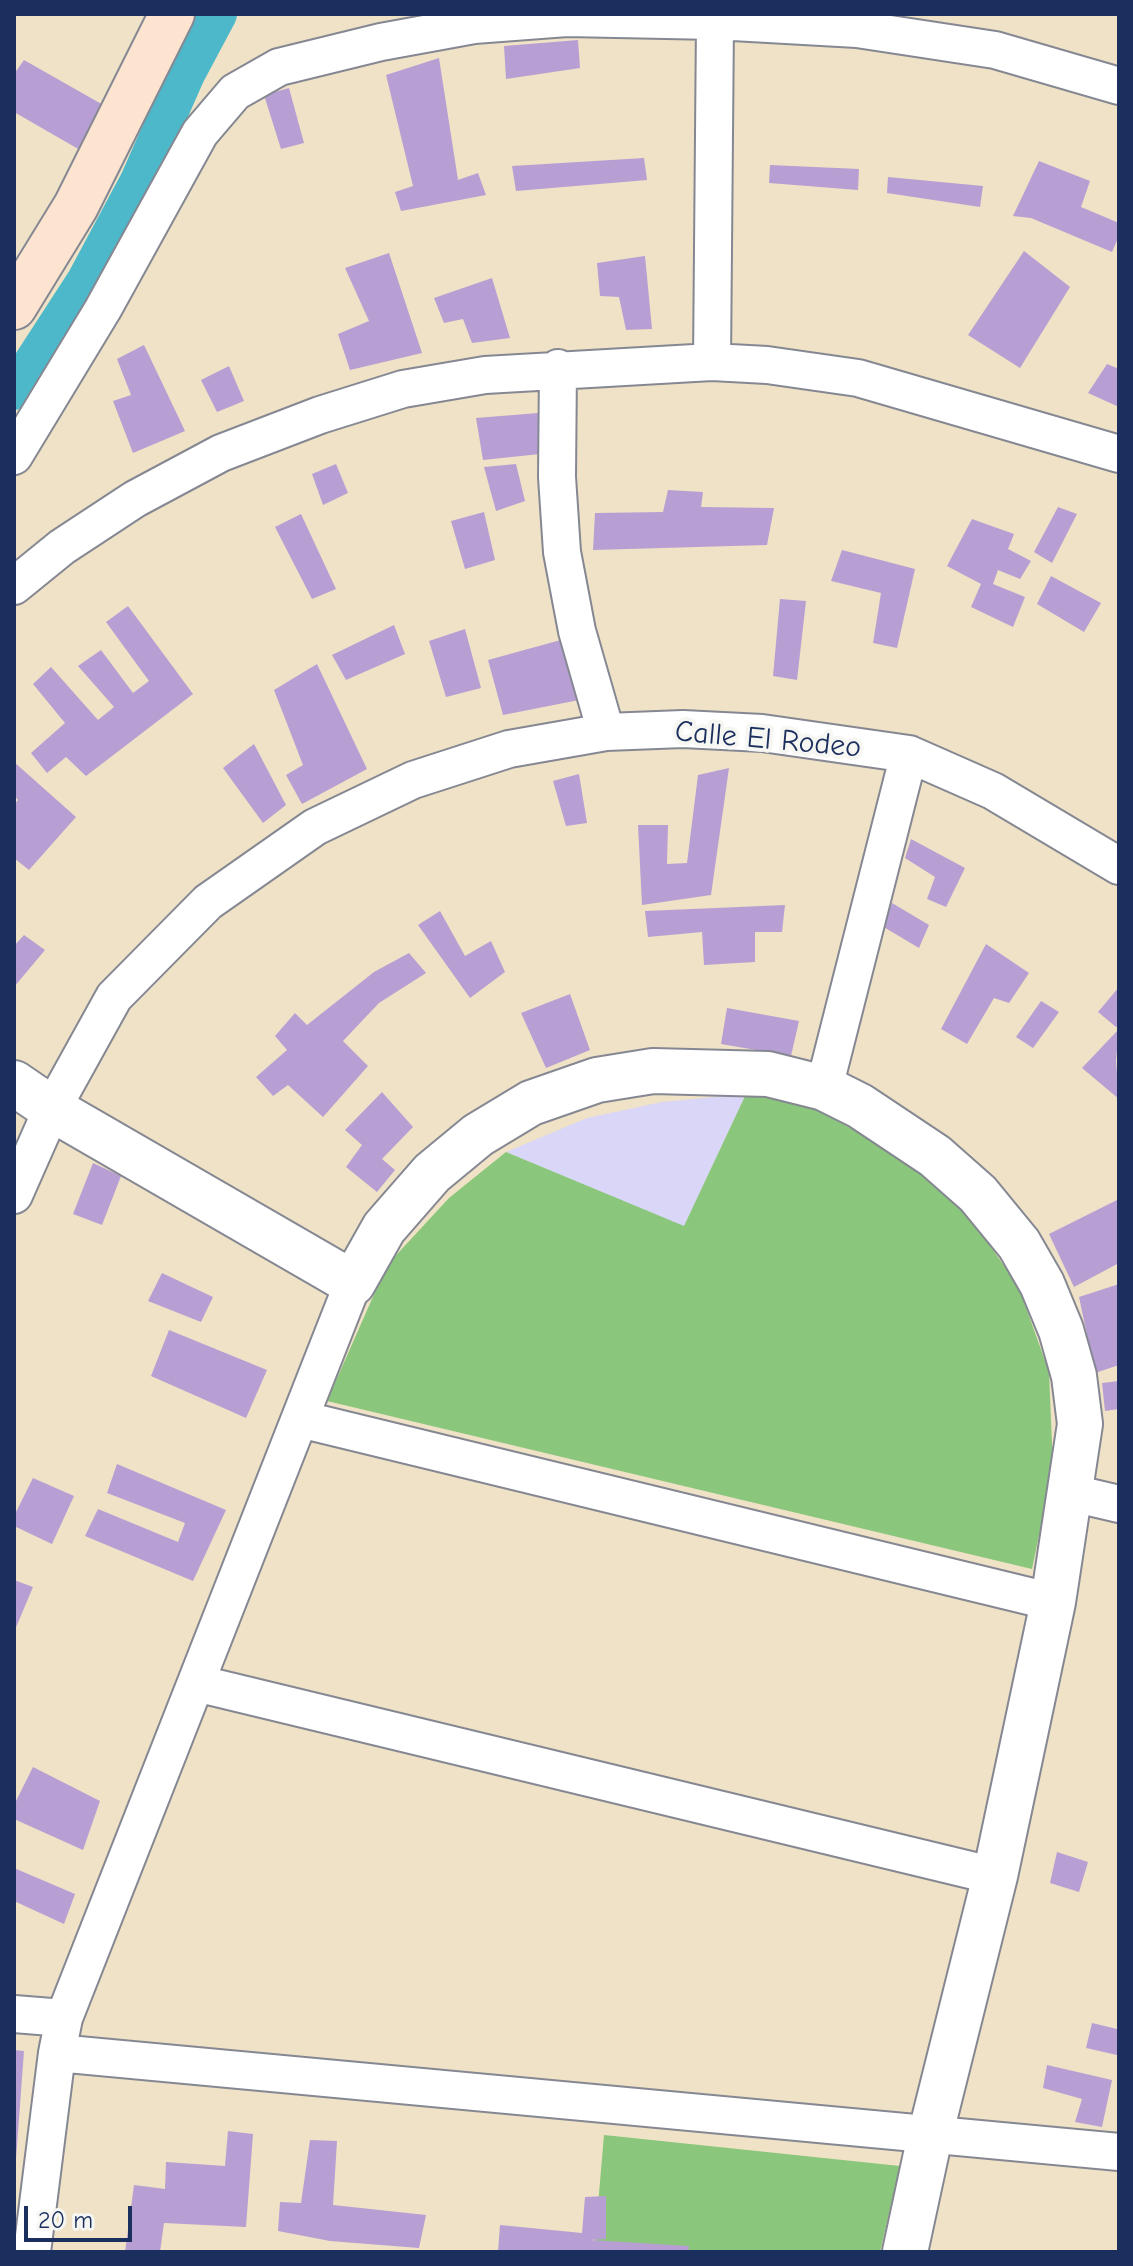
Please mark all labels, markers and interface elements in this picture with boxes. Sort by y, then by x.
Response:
street label: Calle El Rodeo [673,714,863,766]
scale bar [28,2190,136,2240]
text: 20 m [38,2206,93,2234]

